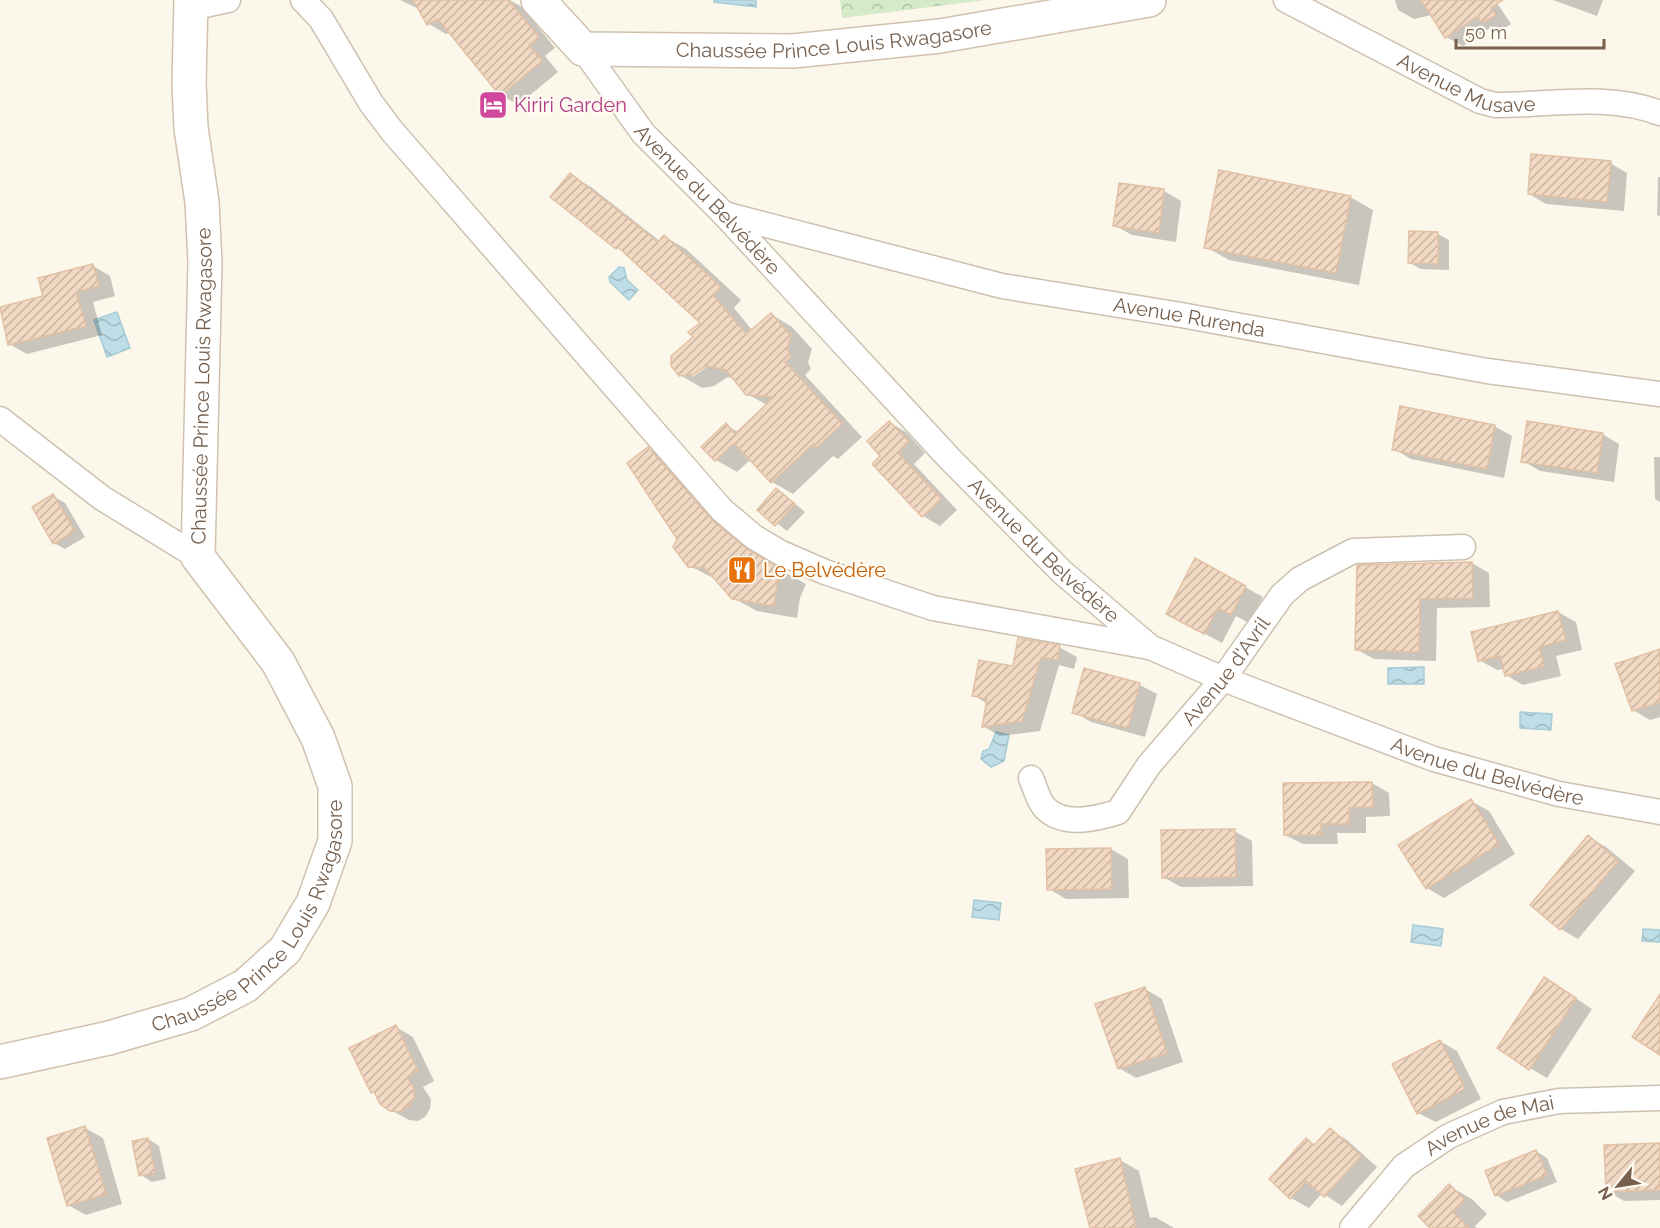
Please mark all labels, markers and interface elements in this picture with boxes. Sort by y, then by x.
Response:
scale bar [1456,12,1604,50]
street label: Chaussée Prince Louis Rwagasore [676,15,994,63]
text: 50 m [1465,22,1507,43]
street label: Avenue Musave [1394,48,1536,117]
hotel icon: Kiriri Garden [477,89,509,121]
place label: Kiriri Garden [514,93,627,117]
street label: Avenue du Belvédère [629,120,786,280]
street label: Chaussée Prince Louis Rwagasore [186,227,217,545]
street label: Avenue Rurenda [1112,292,1267,342]
street label: Avenue du Belvédère [963,473,1125,628]
restaurant icon: Le Belvédère [726,554,758,586]
place label: Le Belvédère [763,558,886,582]
street label: Avenue d'Avril [1177,611,1275,730]
street label: Avenue du Belvédère [1388,732,1586,810]
street label: Chaussée Prince Louis Rwagasore [149,799,347,1037]
street label: Avenue de Mai [1420,1090,1556,1161]
north arrow [1588,1156,1648,1216]
text: N [1594,1183,1617,1203]

